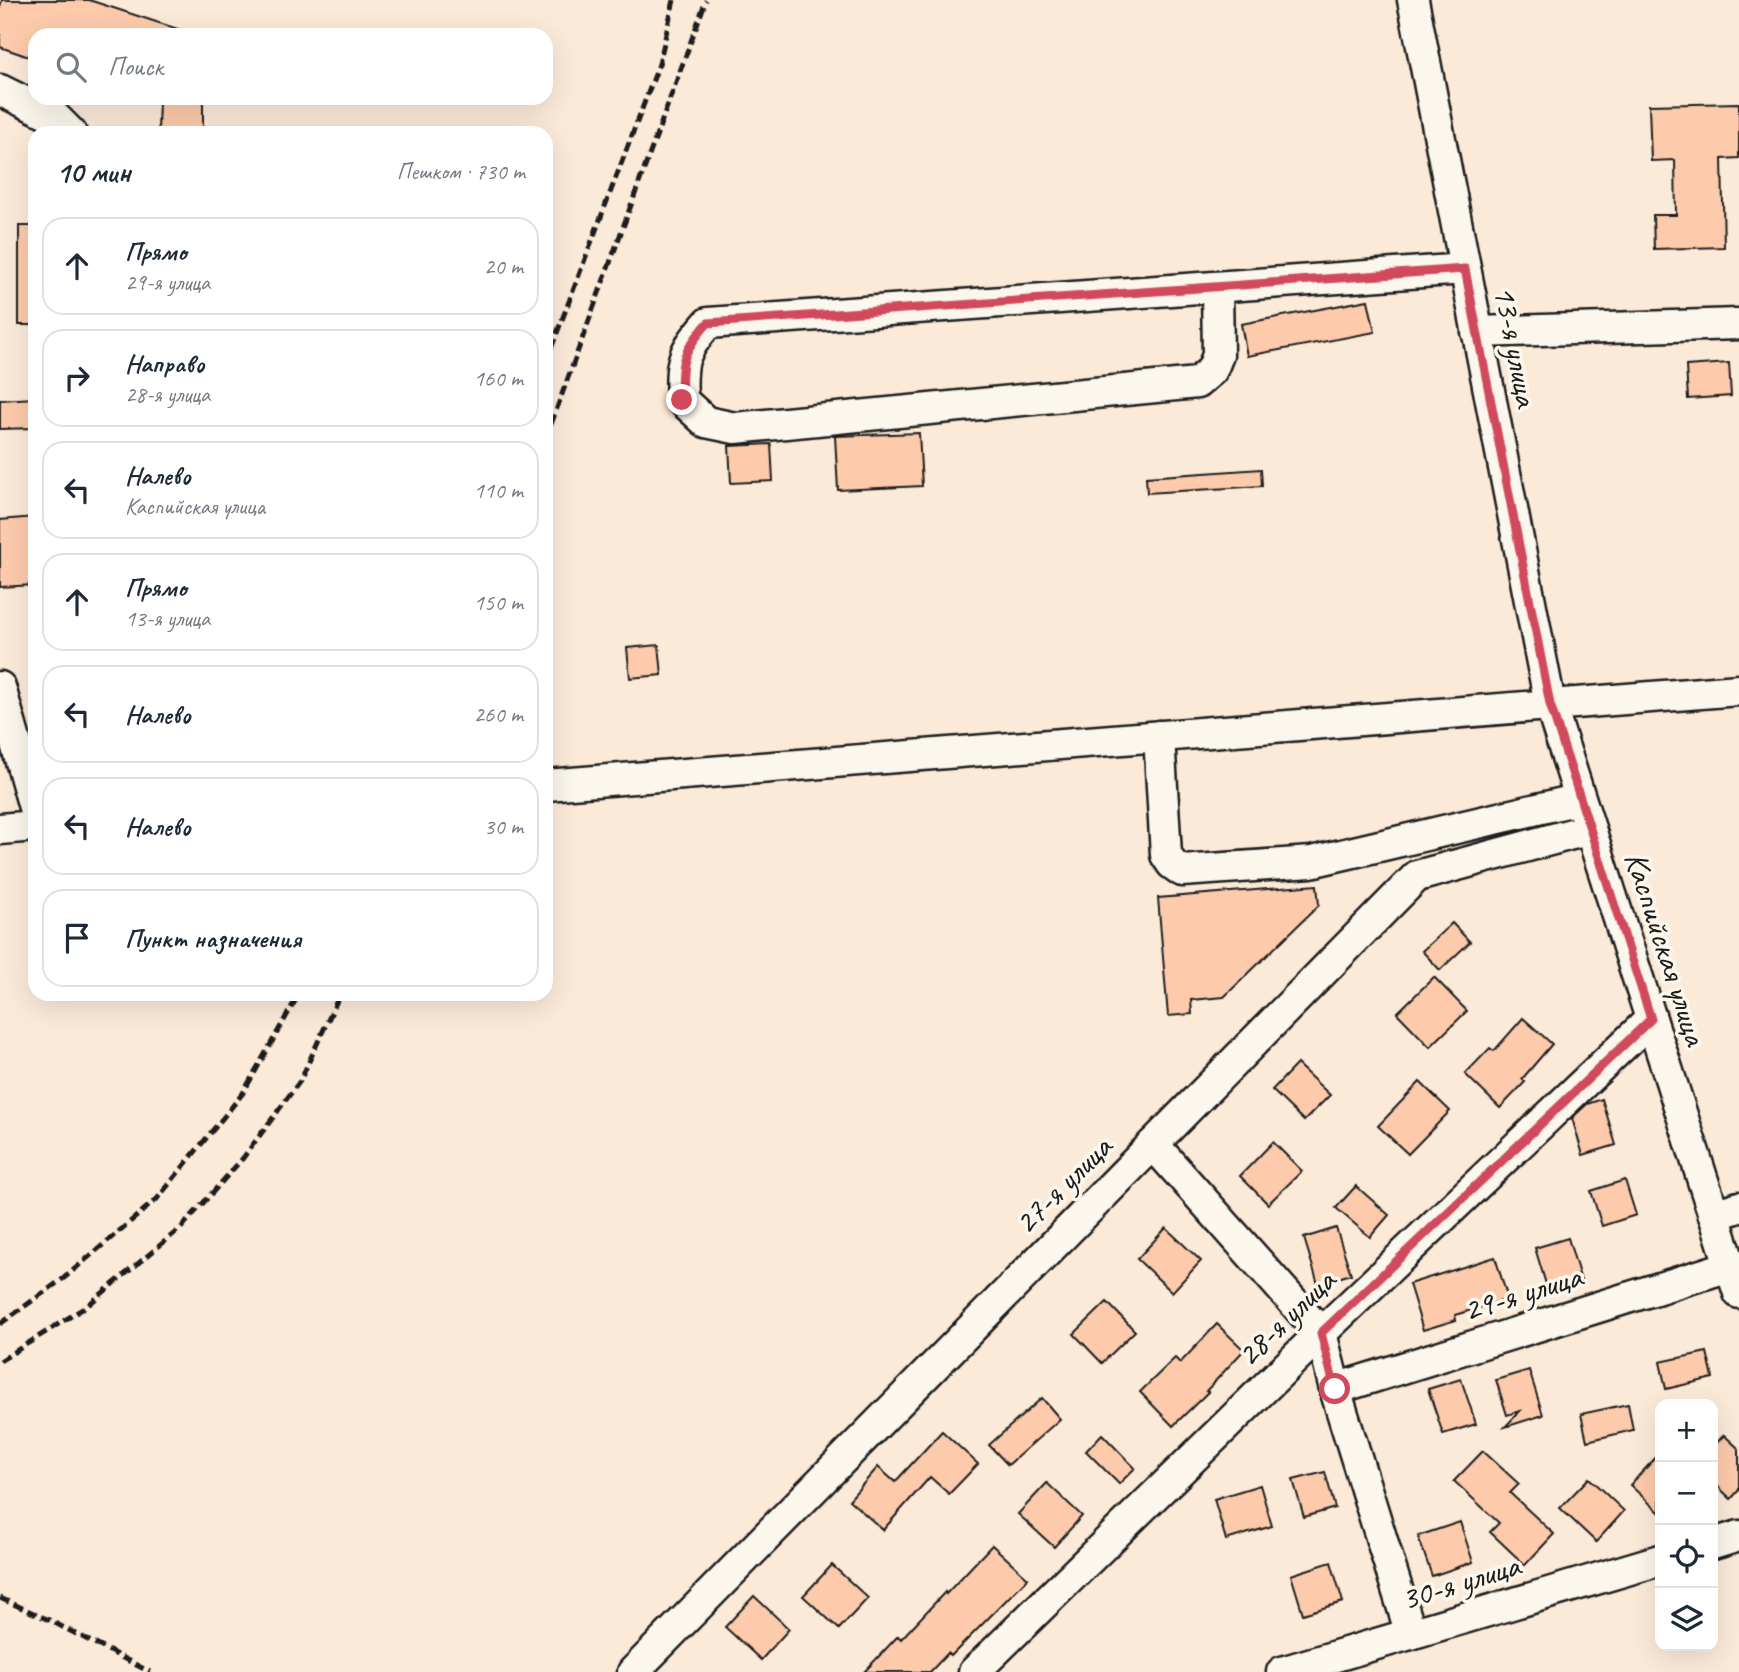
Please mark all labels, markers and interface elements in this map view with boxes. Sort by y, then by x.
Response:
search box [28,28,553,105]
icon: search [52,48,90,86]
text: Поиск [108,50,163,83]
text: 10 мин [56,153,131,191]
text: Пешком · 730 m [397,157,525,186]
text: Прямо [125,235,187,268]
icon: ahead [58,247,96,285]
text: 20 m [484,252,523,281]
text: 29-я улица [125,268,210,297]
street label: 13-я улица [1484,282,1549,413]
text: Направо [125,347,204,380]
icon: right [58,359,96,397]
text: 160 m [474,364,523,393]
text: 28-я улица [125,380,210,409]
route end [666,384,697,415]
text: Налево [125,459,191,492]
icon: left [58,471,96,509]
text: 110 m [474,476,523,505]
text: Каспийская улица [125,492,265,521]
text: Прямо [125,571,187,604]
icon: ahead [58,583,96,621]
text: 150 m [474,588,523,617]
text: 13-я улица [125,604,210,633]
icon: left [58,695,96,733]
text: Налево [125,698,191,731]
text: 260 m [474,700,523,729]
icon: left [58,807,96,845]
text: Налево [125,810,191,843]
text: 30 m [484,812,523,841]
street label: Каспийская улица [1615,846,1718,1052]
icon: arrive [58,919,96,957]
text: Пункт назначения [125,922,301,955]
street label: 27-я улица [1005,1125,1123,1243]
street label: 29-я улица [1458,1254,1589,1331]
street label: 28-я улица [1227,1258,1346,1375]
route start [1319,1373,1350,1404]
map controls [1655,1399,1718,1651]
button: + [1655,1399,1718,1462]
button: − [1655,1462,1718,1525]
button: locate [1655,1525,1718,1588]
street label: 30-я улица [1396,1543,1527,1620]
button: layers [1655,1588,1718,1651]

